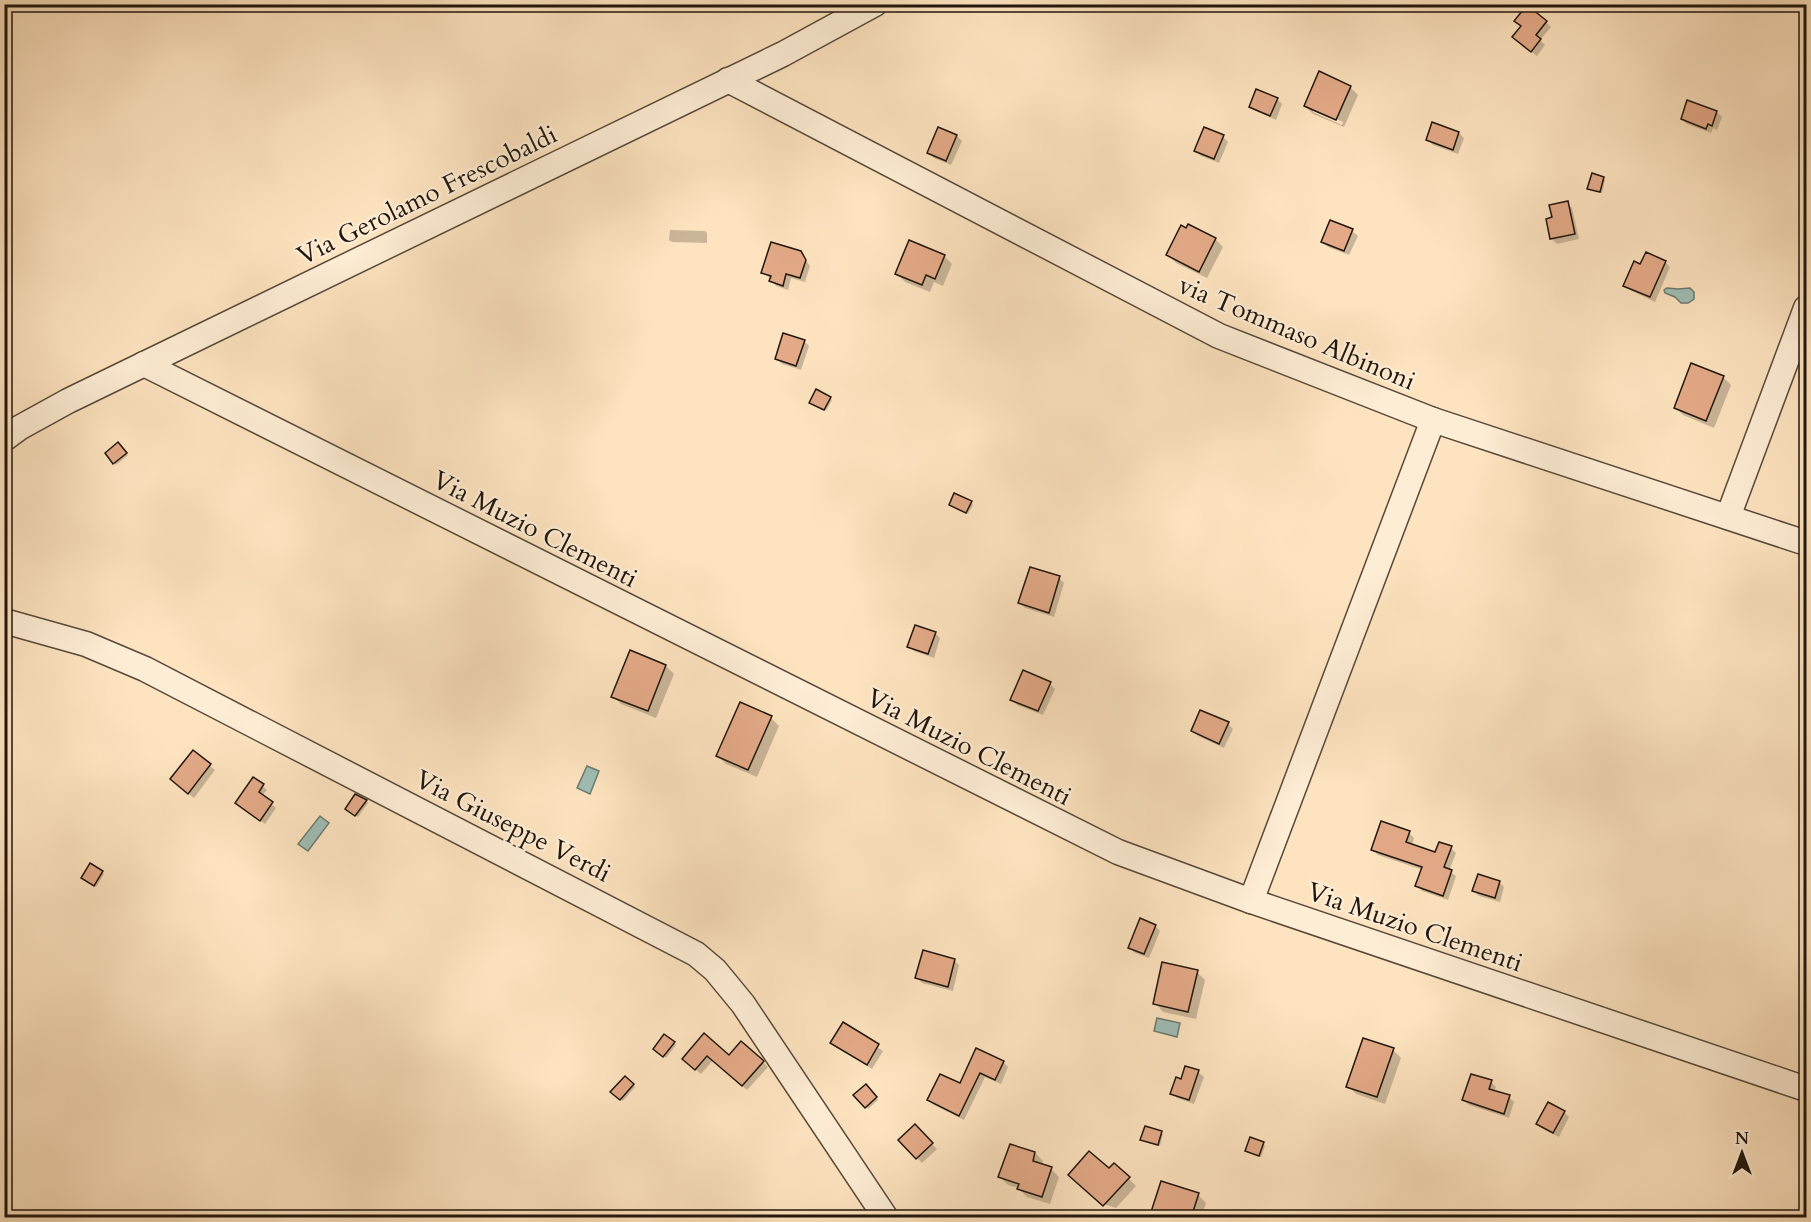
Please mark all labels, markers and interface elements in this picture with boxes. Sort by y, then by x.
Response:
street label: Via Gerolamo Frescobaldi [291,117,563,273]
street label: via Tommaso Albinoni [1173,267,1421,399]
street label: Via Muzio Clementi [426,462,644,596]
street label: Via Muzio Clementi [860,680,1078,814]
street label: Via Giuseppe Verdi [409,762,617,890]
street label: Via Muzio Clementi [1303,874,1527,980]
north arrow [1712,1123,1772,1183]
text: N [1735,1128,1749,1150]

